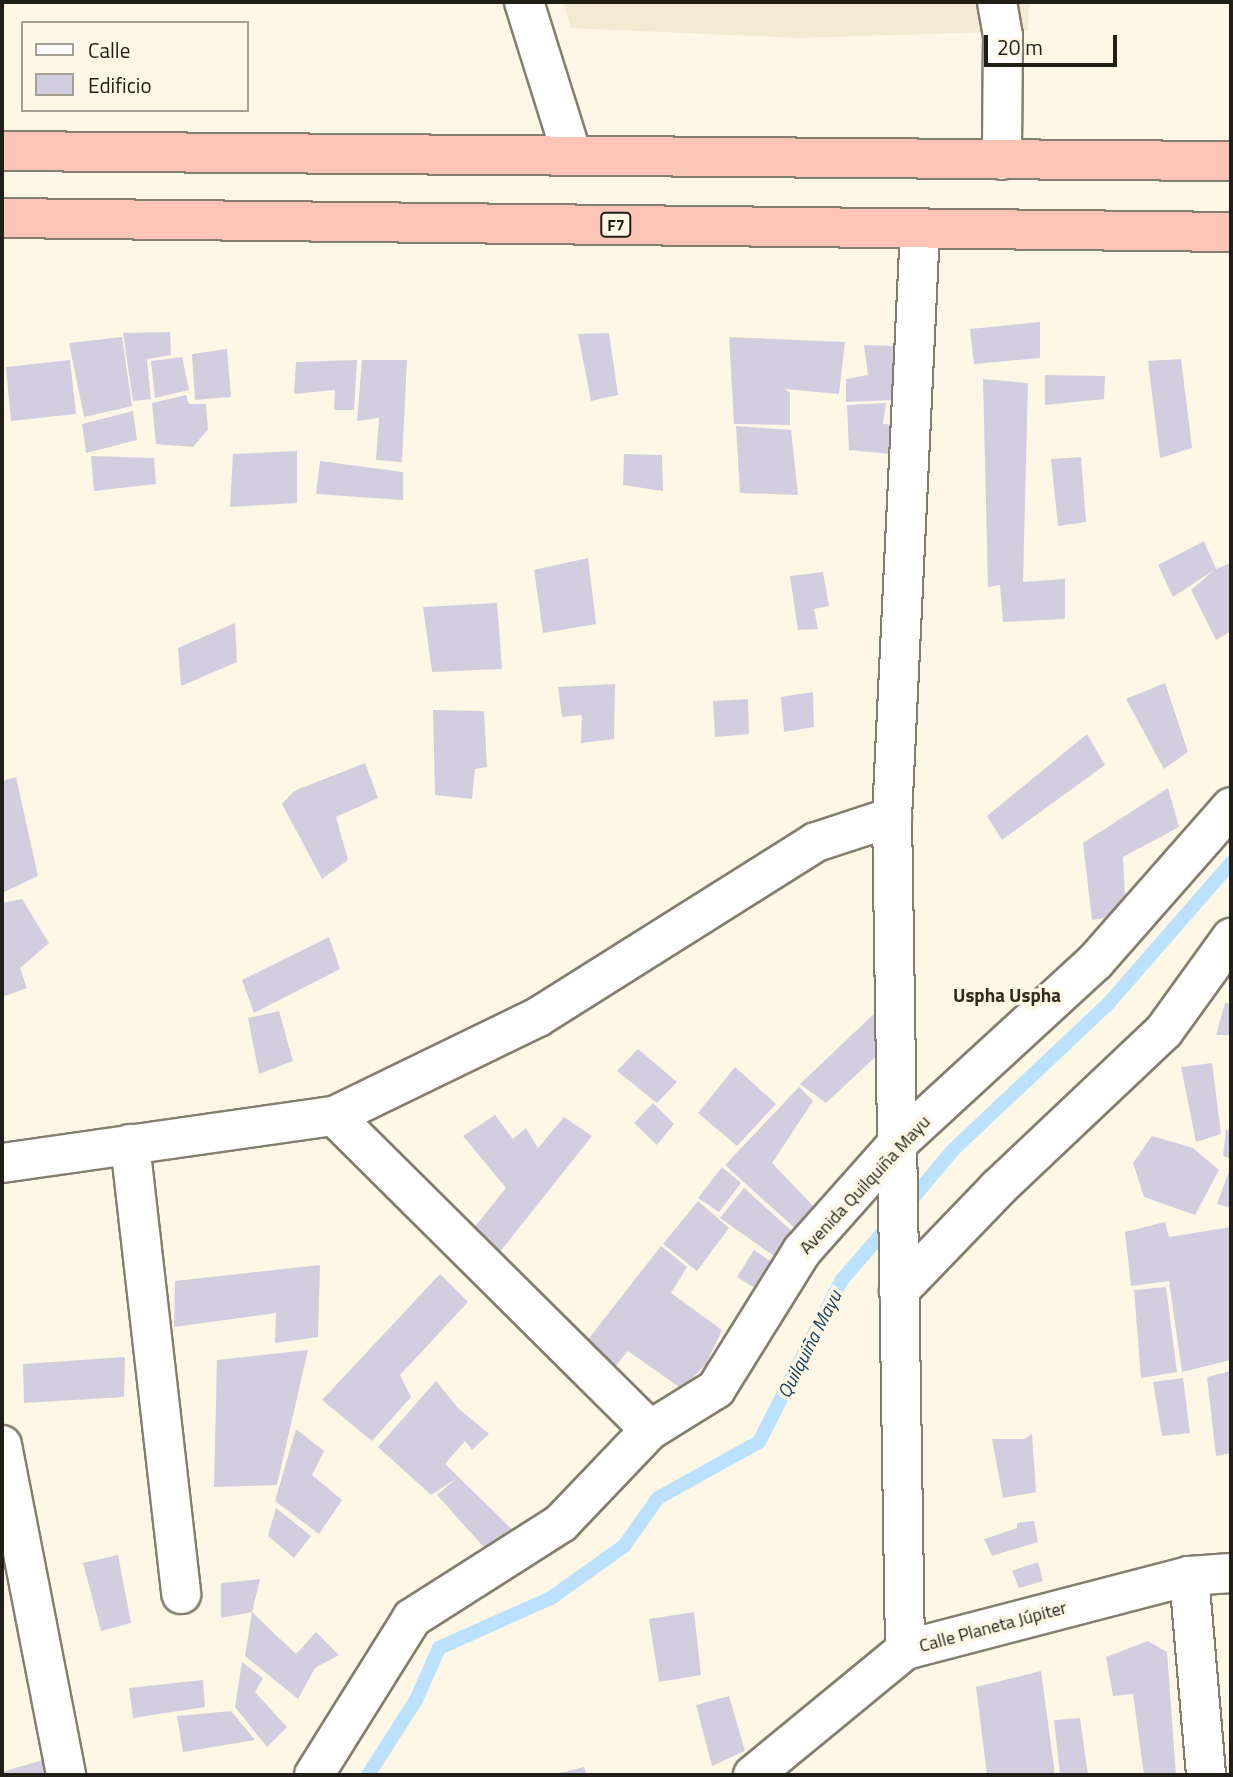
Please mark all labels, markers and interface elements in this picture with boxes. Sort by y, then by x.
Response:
legend [21,21,248,112]
scale bar [988,21,1121,65]
text: 20 m [997,31,1043,63]
text: Calle [88,34,130,66]
text: Edificio [88,69,152,101]
road number: F7 [600,213,632,238]
district label: Uspha Uspha [953,984,1061,1006]
street label: Avenida Quilquiña Mayu [795,1111,935,1259]
water label: Quilquiña Mayu [772,1286,846,1402]
street label: Calle Planeta Júpiter [917,1597,1069,1657]

